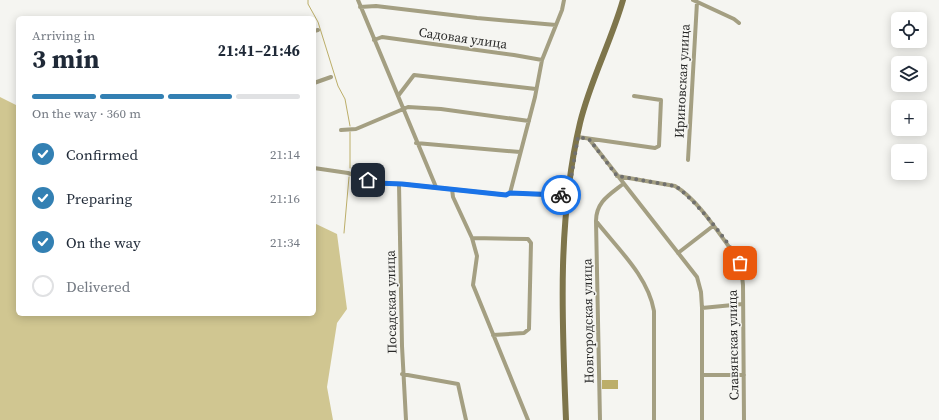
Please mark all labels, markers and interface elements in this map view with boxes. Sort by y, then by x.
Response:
map controls [891,12,927,180]
button: locate [891,12,927,48]
street label: Садовая улица [418,23,509,53]
street label: Ириновская улица [671,23,694,139]
text: Arriving in [32,27,95,44]
text: 21:41–21:46 [218,40,300,61]
text: 3 min [32,41,99,77]
button: layers [891,56,927,92]
button: + [891,100,927,136]
text: On the way · 360 m [32,105,141,122]
icon: check [32,143,54,165]
text: Confirmed [66,144,138,165]
button: − [891,144,927,180]
text: 21:14 [270,146,300,163]
pin [351,163,385,197]
icon: home [357,169,379,191]
courier [541,175,581,215]
icon: bike [550,184,572,206]
icon: check [32,187,54,209]
text: Preparing [66,188,132,209]
text: 21:16 [270,190,300,207]
icon: check [32,231,54,253]
text: On the way [66,232,141,253]
text: 21:34 [270,234,300,251]
pin [723,246,757,280]
street label: Посадская улица [382,250,400,354]
icon: bag [729,252,751,274]
street label: Новгородская улица [578,258,598,384]
text: Delivered [66,276,130,297]
street label: Славянская улица [724,289,742,400]

